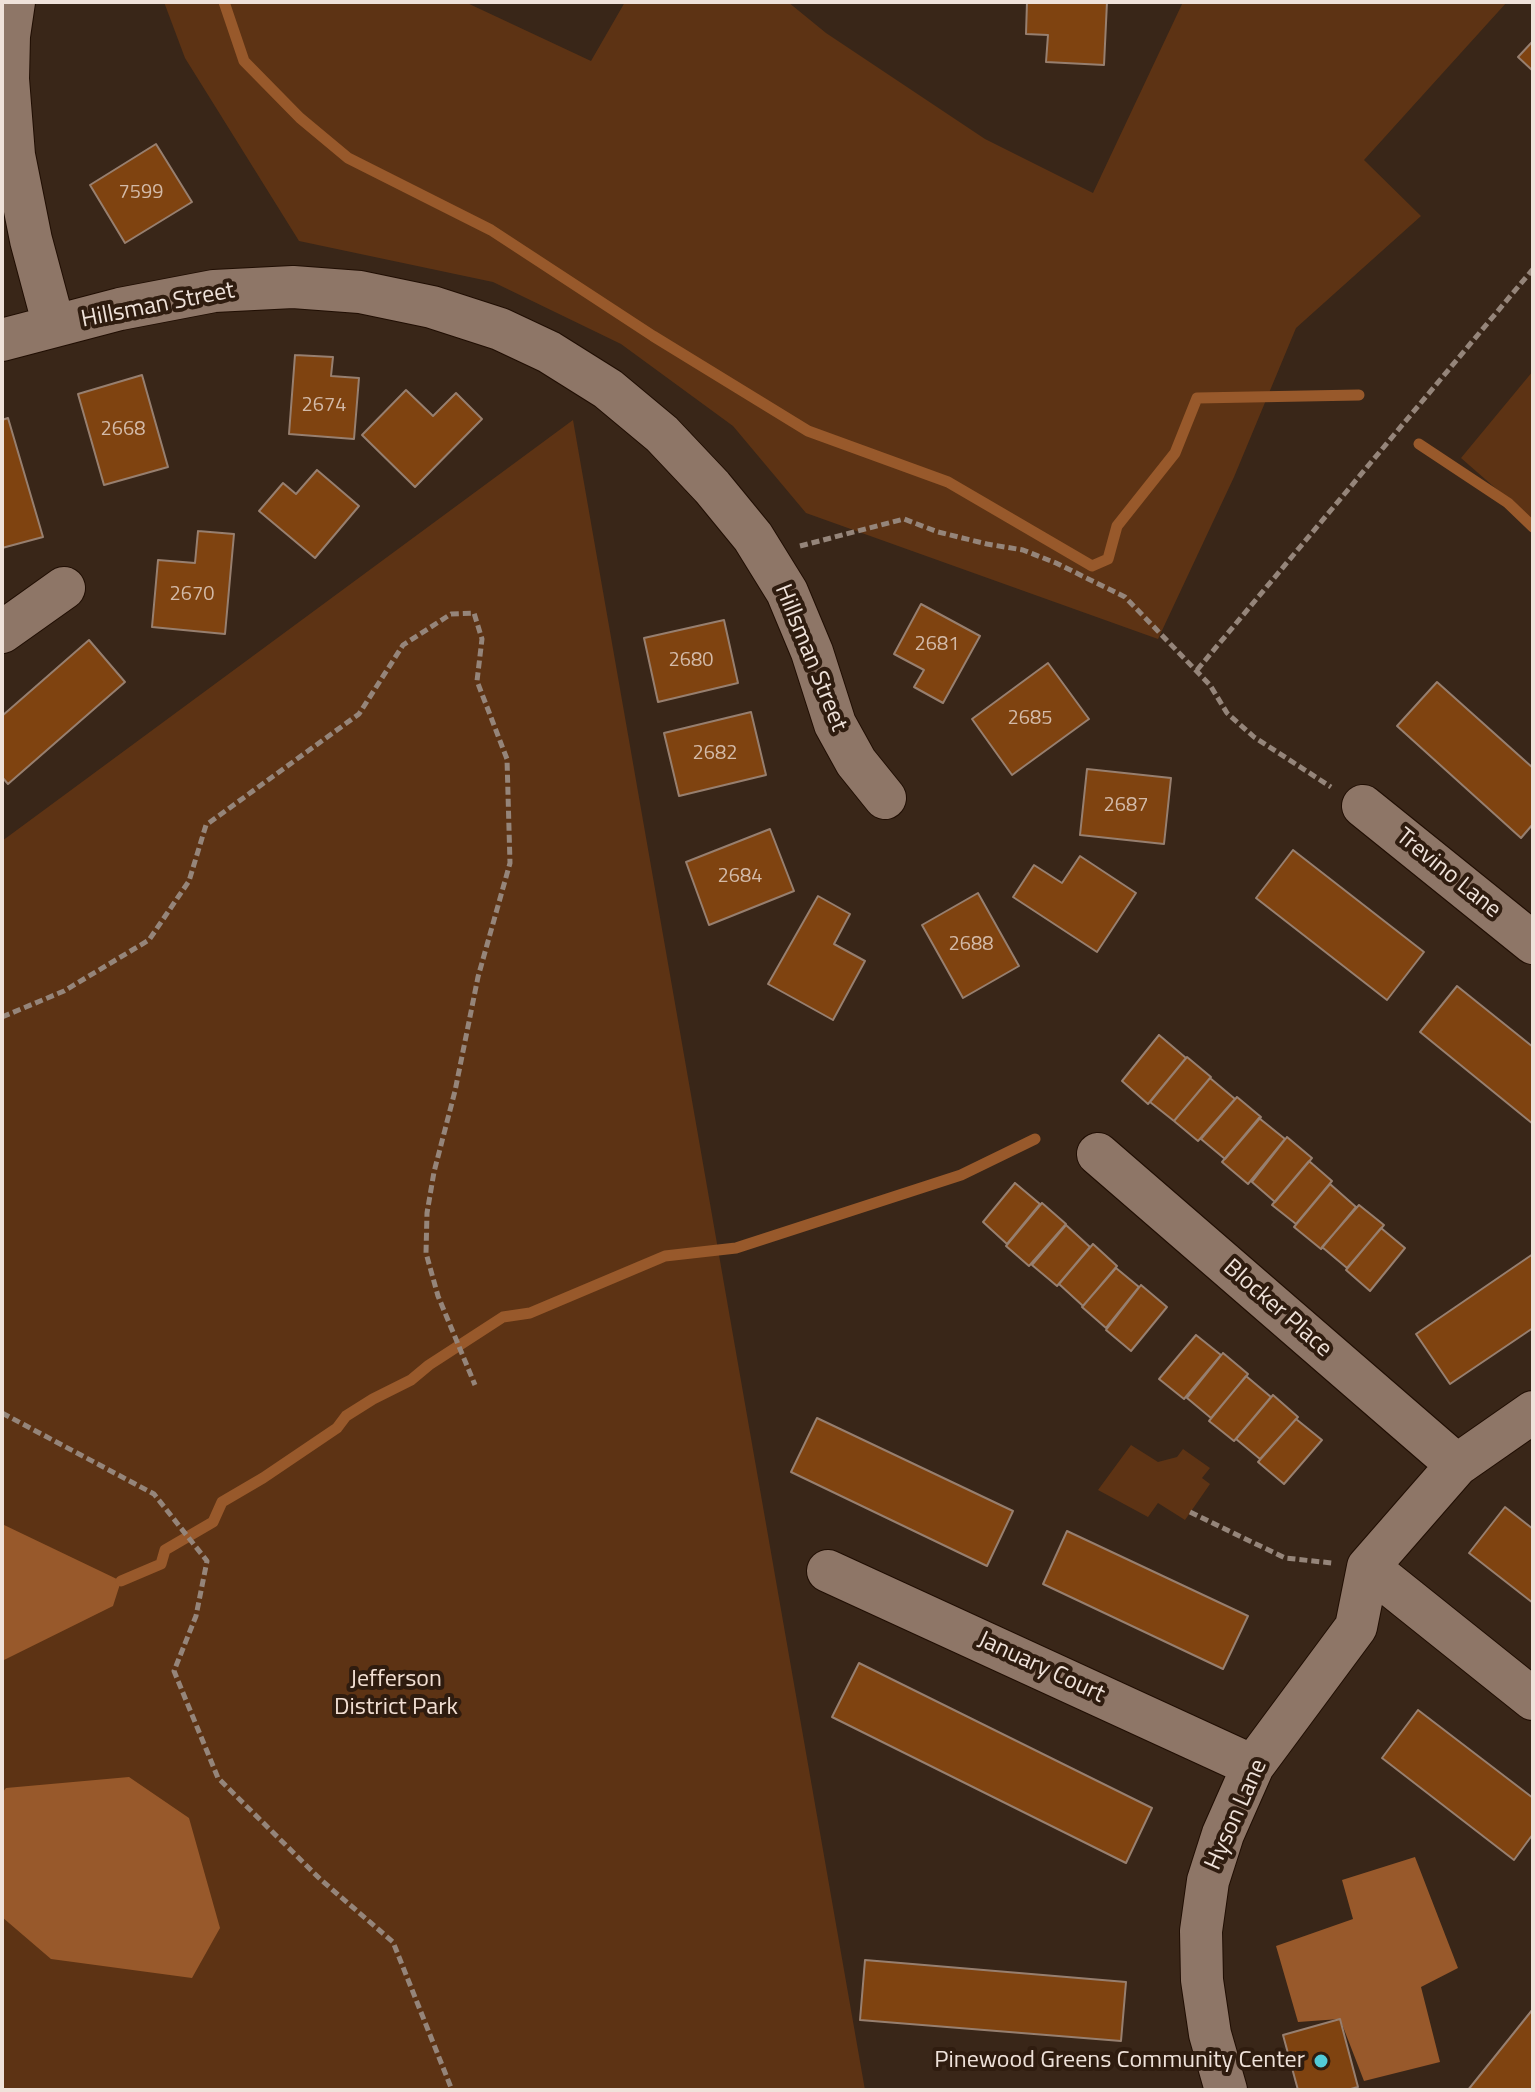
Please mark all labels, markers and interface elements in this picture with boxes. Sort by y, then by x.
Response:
house number: 7599 [119,181,163,205]
street label: Hillsman Street [79,277,237,335]
house number: 2674 [302,394,346,418]
house number: 2668 [101,418,145,442]
street label: Hillsman Street [767,580,853,736]
house number: 2670 [170,583,214,607]
house number: 2681 [915,633,959,657]
house number: 2680 [669,649,713,673]
house number: 2685 [1008,707,1052,731]
house number: 2682 [693,742,737,766]
house number: 2687 [1104,794,1148,818]
street label: Trevino Lane [1390,823,1506,925]
house number: 2684 [718,865,762,889]
house number: 2688 [949,933,993,957]
street label: Blocker Place [1217,1254,1337,1364]
street label: January Court [973,1626,1109,1710]
park label: Jefferson District Park [334,1666,458,1722]
street label: Hyson Lane [1200,1755,1274,1875]
place label: Pinewood Greens Community Center [934,2047,1305,2075]
marker: Pinewood Greens Community Center [1312,2052,1330,2070]

